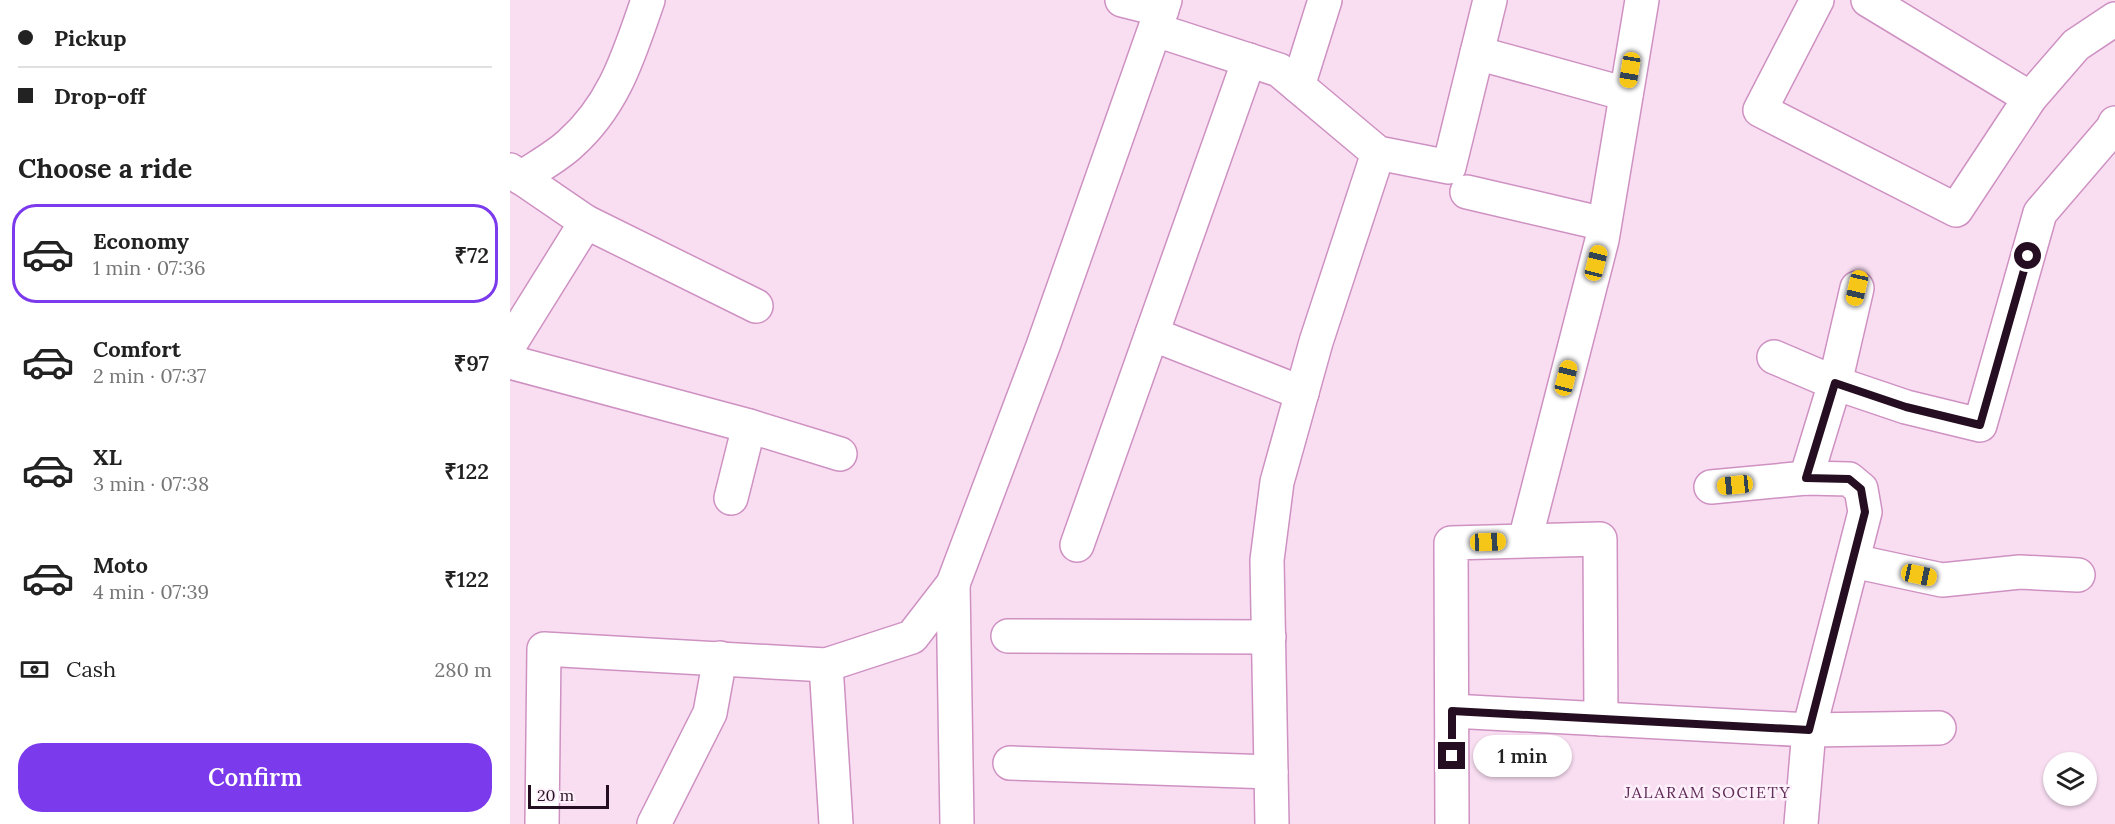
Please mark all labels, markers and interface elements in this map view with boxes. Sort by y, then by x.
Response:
text: Pickup [54,24,127,52]
car [1618,51,1642,89]
text: Drop-off [54,82,146,110]
text: Choose a ride [18,151,192,185]
icon: car [21,227,75,281]
text: Economy [93,227,189,255]
text: ₹72 [454,241,489,269]
route start [2014,242,2041,269]
car [1583,243,1609,283]
text: 1 min · 07:36 [93,255,206,280]
car [1844,268,1870,308]
icon: car [21,335,75,389]
text: Comfort [93,335,181,363]
text: ₹97 [454,349,489,377]
car [1553,358,1579,398]
text: 2 min · 07:37 [93,363,206,388]
icon: car [21,443,75,497]
text: XL [93,443,122,471]
text: ₹122 [444,457,489,485]
text: 3 min · 07:38 [93,471,209,496]
car [1716,474,1754,496]
car [1470,532,1506,552]
icon: car [21,551,75,605]
text: Moto [93,551,148,579]
car [1900,562,1938,588]
text: ₹122 [444,565,489,593]
text: 4 min · 07:39 [93,579,209,604]
icon: cash [18,653,51,686]
text: Cash [66,655,116,683]
text: 280 m [434,657,492,682]
callout: 1 min [1473,735,1572,777]
route end [1438,742,1465,769]
button: Confirm [18,743,492,812]
text: 1 min [1497,743,1548,768]
map controls [2043,752,2097,806]
button: layers [2043,752,2097,806]
scale bar [528,782,609,810]
district label: JALARAM SOCIETY [1624,782,1791,802]
text: 20 m [537,785,574,805]

